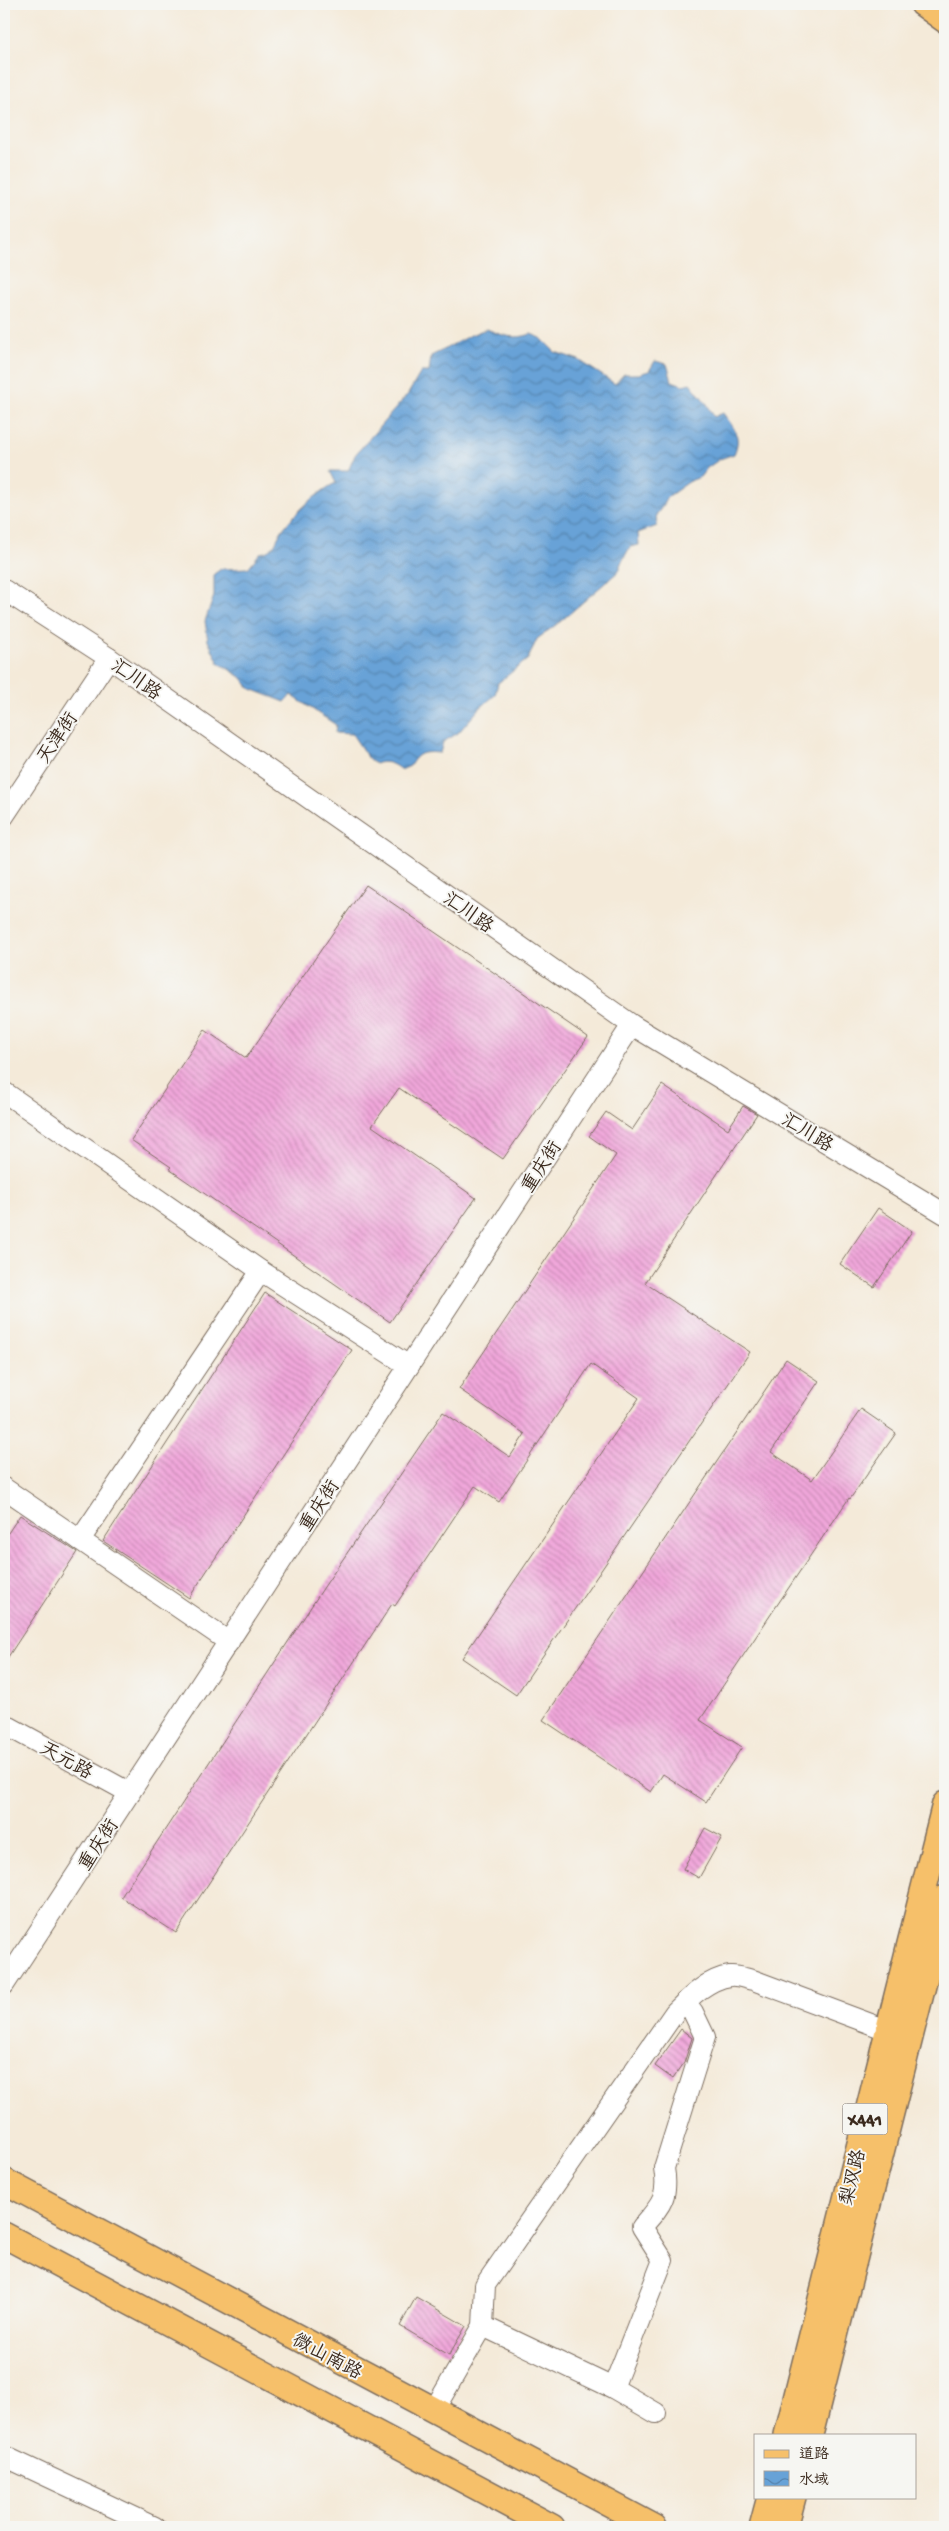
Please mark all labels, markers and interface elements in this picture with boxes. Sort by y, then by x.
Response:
street label: 汇川路 [105,654,166,707]
street label: 天津街 [33,708,84,769]
street label: 汇川路 [437,887,498,940]
street label: 汇川路 [776,1109,837,1159]
street label: 重庆街 [517,1137,568,1198]
street label: 重庆街 [295,1476,346,1537]
street label: 天元路 [35,1737,96,1786]
street label: 重庆街 [74,1815,125,1876]
road number: X441 [842,2104,888,2134]
street label: 梨双路 [835,2147,872,2208]
street label: 微山南路 [287,2329,366,2386]
legend [754,2434,916,2498]
text: 道路 [799,2446,829,2464]
text: 水域 [799,2472,829,2490]

